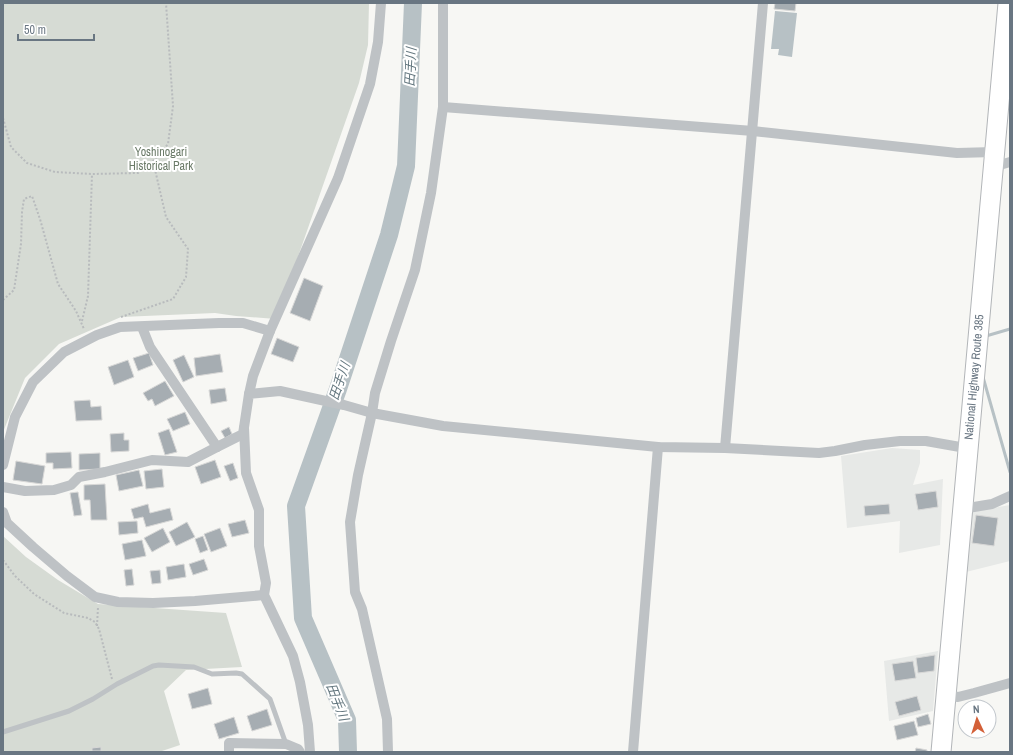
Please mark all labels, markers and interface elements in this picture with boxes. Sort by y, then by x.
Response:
scale bar [18,16,94,42]
text: 50 m [24,22,46,38]
water label: 田手川 [401,45,420,87]
park label: Yoshinogari Historical Park [129,144,193,174]
street label: National Highway Route 385 [961,313,987,440]
water label: 田手川 [325,358,355,402]
water label: 田手川 [323,681,353,725]
north arrow [957,699,997,739]
text: N [973,702,980,716]

